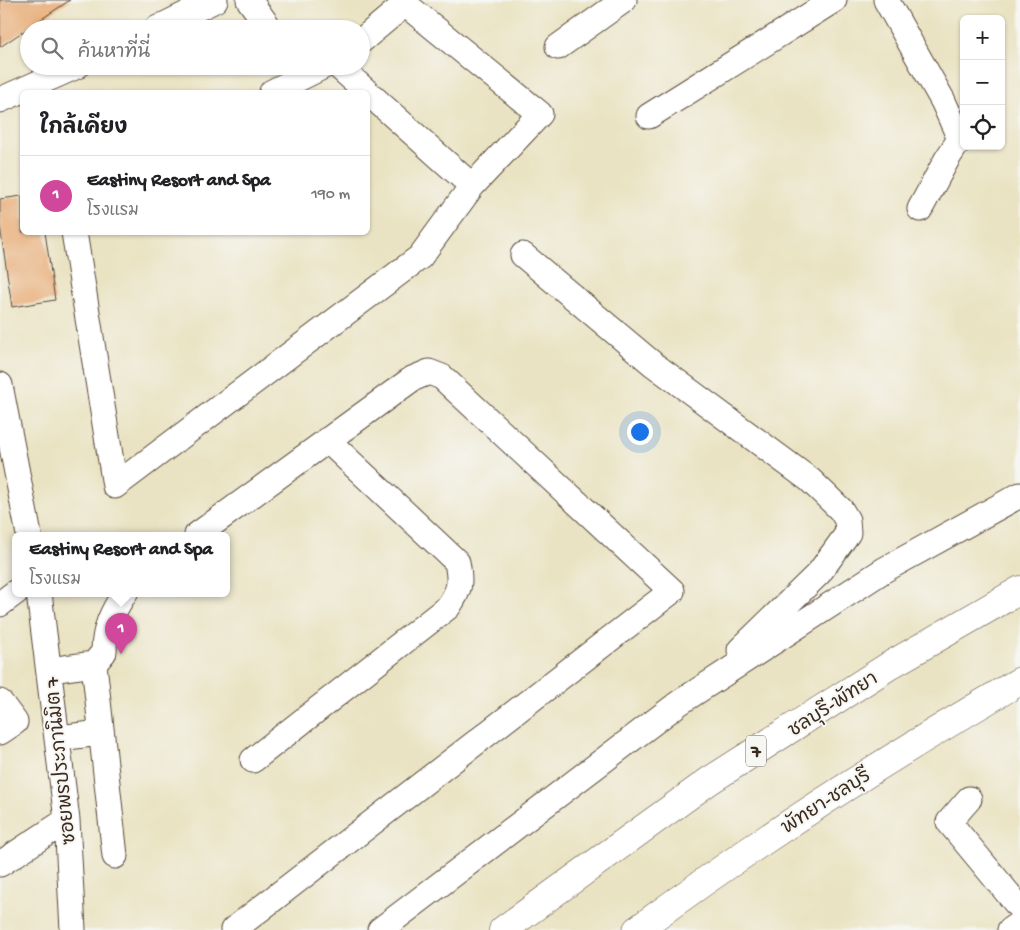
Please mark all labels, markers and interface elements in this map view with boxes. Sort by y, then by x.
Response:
map controls [960,15,1005,150]
button: + [960,15,1005,60]
search box [20,20,370,75]
icon: search [38,34,66,62]
text: ค้นหาที่นี่ [78,42,150,65]
button: − [960,60,1005,105]
button: locate [960,105,1005,150]
text: ใกล้เคียง [40,117,127,142]
text: Eastiny Resort and Spa [87,170,271,193]
text: 1 [53,186,59,205]
text: 190 m [311,186,350,205]
text: โรงแรม [87,203,139,222]
your location [627,419,653,445]
popup [12,532,230,597]
text: Eastiny Resort and Spa [29,539,213,562]
text: โรงแรม [29,572,81,591]
pin: 1 [105,613,137,654]
street label: ชลบุรี-พัทยา [783,666,883,743]
street label: ซอยพรประภานิมิต 7 [40,675,83,846]
road number: 7 [746,736,766,766]
street label: พัทยา-ชลบุรี [776,763,876,840]

